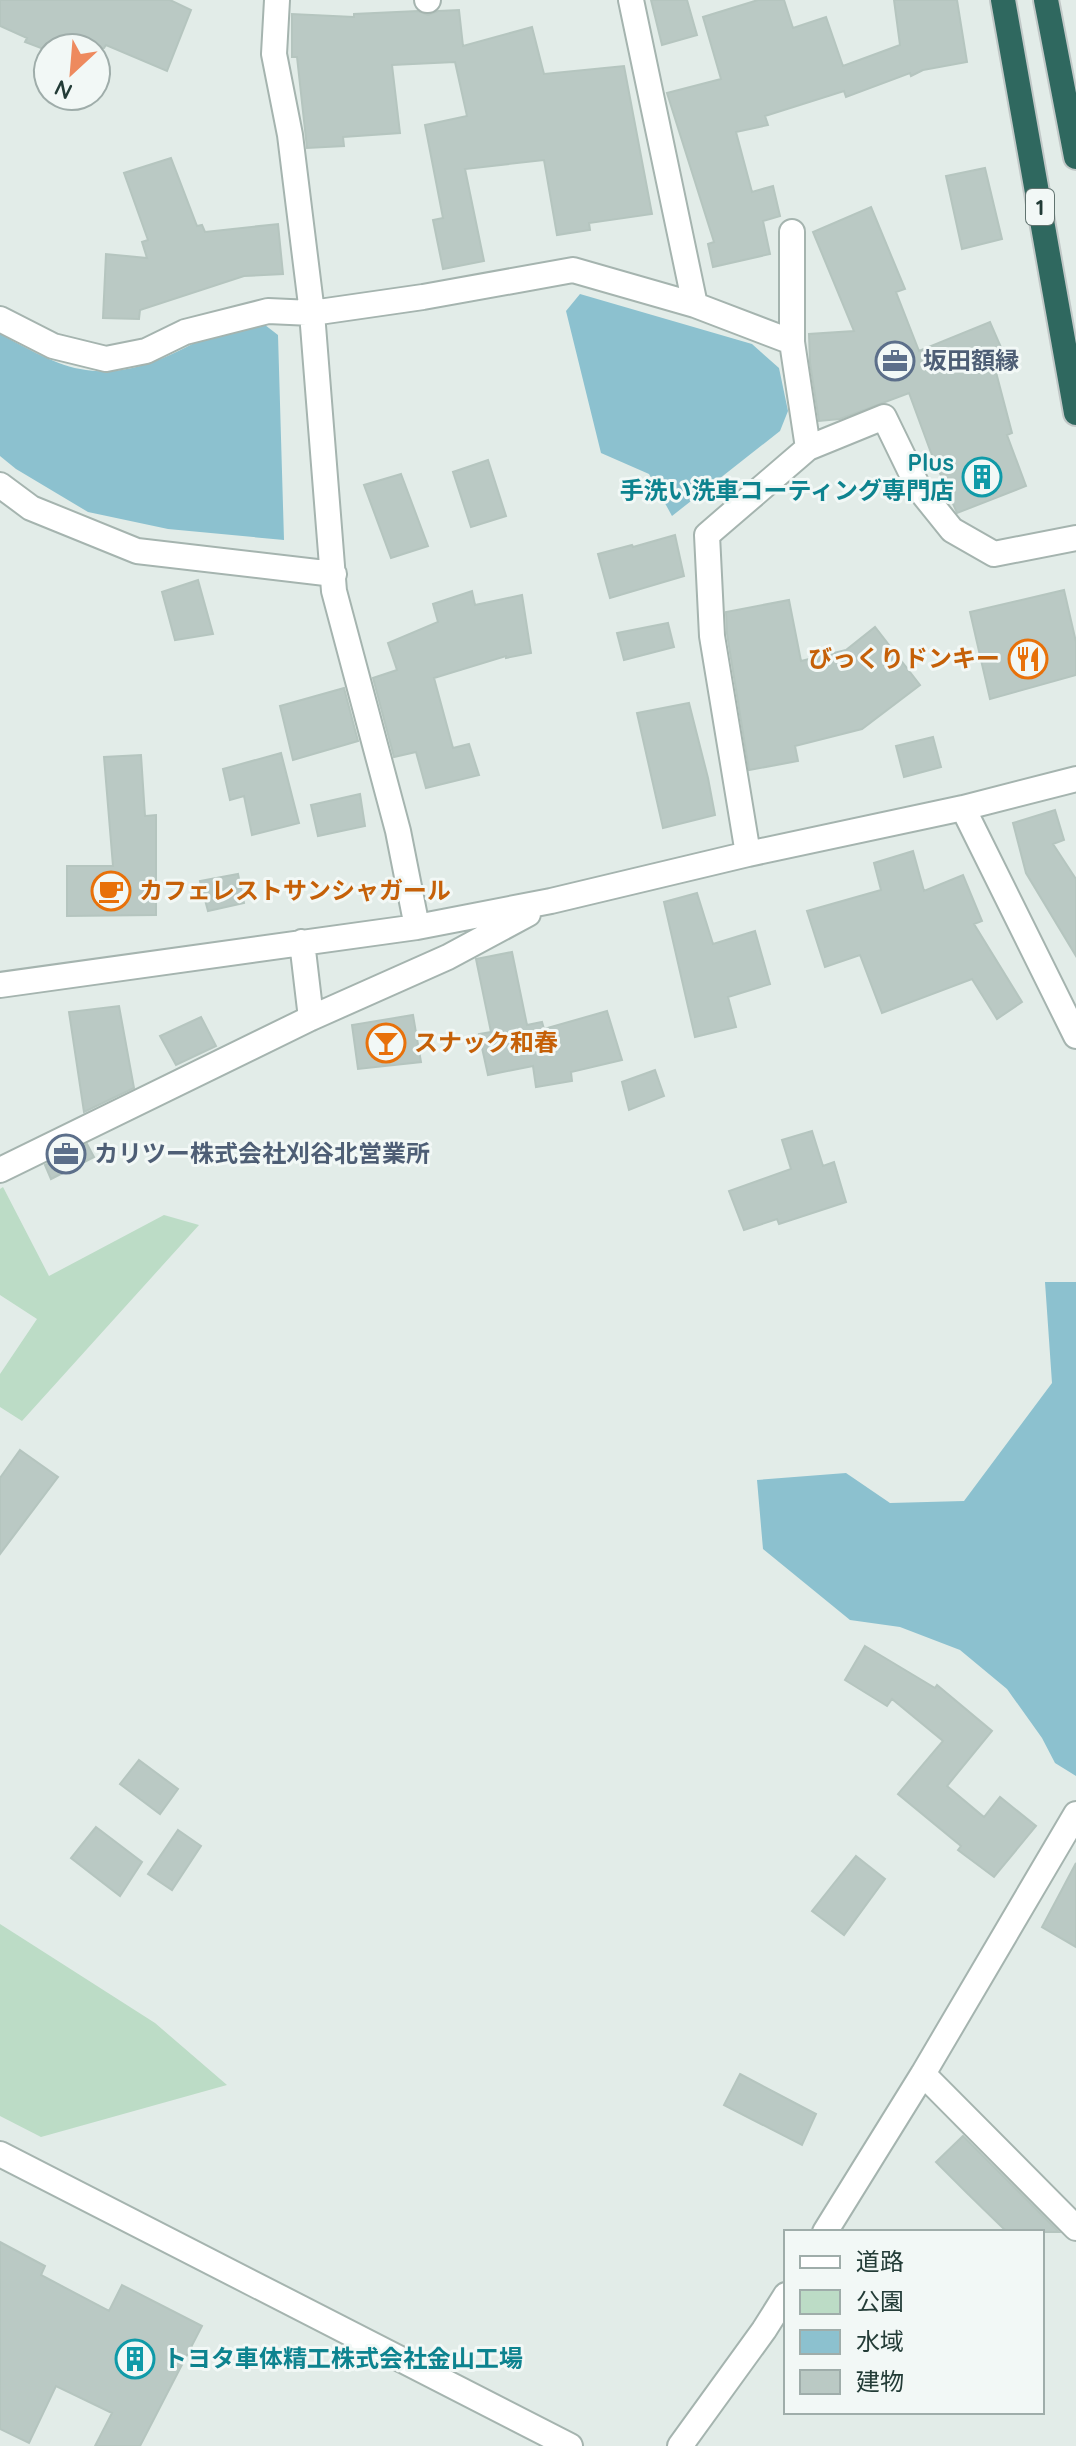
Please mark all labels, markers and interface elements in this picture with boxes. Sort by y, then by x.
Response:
north arrow [32,32,112,112]
text: N [50,74,77,106]
road number: 1 [1026,189,1054,225]
office icon: 坂田額縁 [874,340,916,382]
place label: 坂田額縁 [923,345,1019,375]
place label: Plus 手洗い洗車コーティング専門店 [619,447,954,505]
building icon: Plus 手洗い洗車コーティング専門店 [961,456,1003,498]
restaurant icon: びっくりドンキー [1007,638,1049,680]
place label: びっくりドンキー [808,643,1000,673]
cafe icon: カフェレストサンシャガール [90,870,132,912]
place label: カフェレストサンシャガール [139,875,451,905]
bar icon: スナック和春 [365,1022,407,1064]
place label: スナック和春 [414,1027,558,1057]
office icon: カリツー株式会社刈谷北営業所 [45,1133,87,1175]
place label: カリツー株式会社刈谷北営業所 [94,1138,430,1168]
legend [784,2230,1044,2414]
text: 道路 [856,2246,904,2276]
text: 公園 [856,2286,904,2316]
text: 水域 [856,2326,904,2356]
building icon: トヨタ車体精工株式会社金山工場 [114,2338,156,2380]
place label: トヨタ車体精工株式会社金山工場 [163,2343,523,2373]
text: 建物 [856,2366,904,2396]

